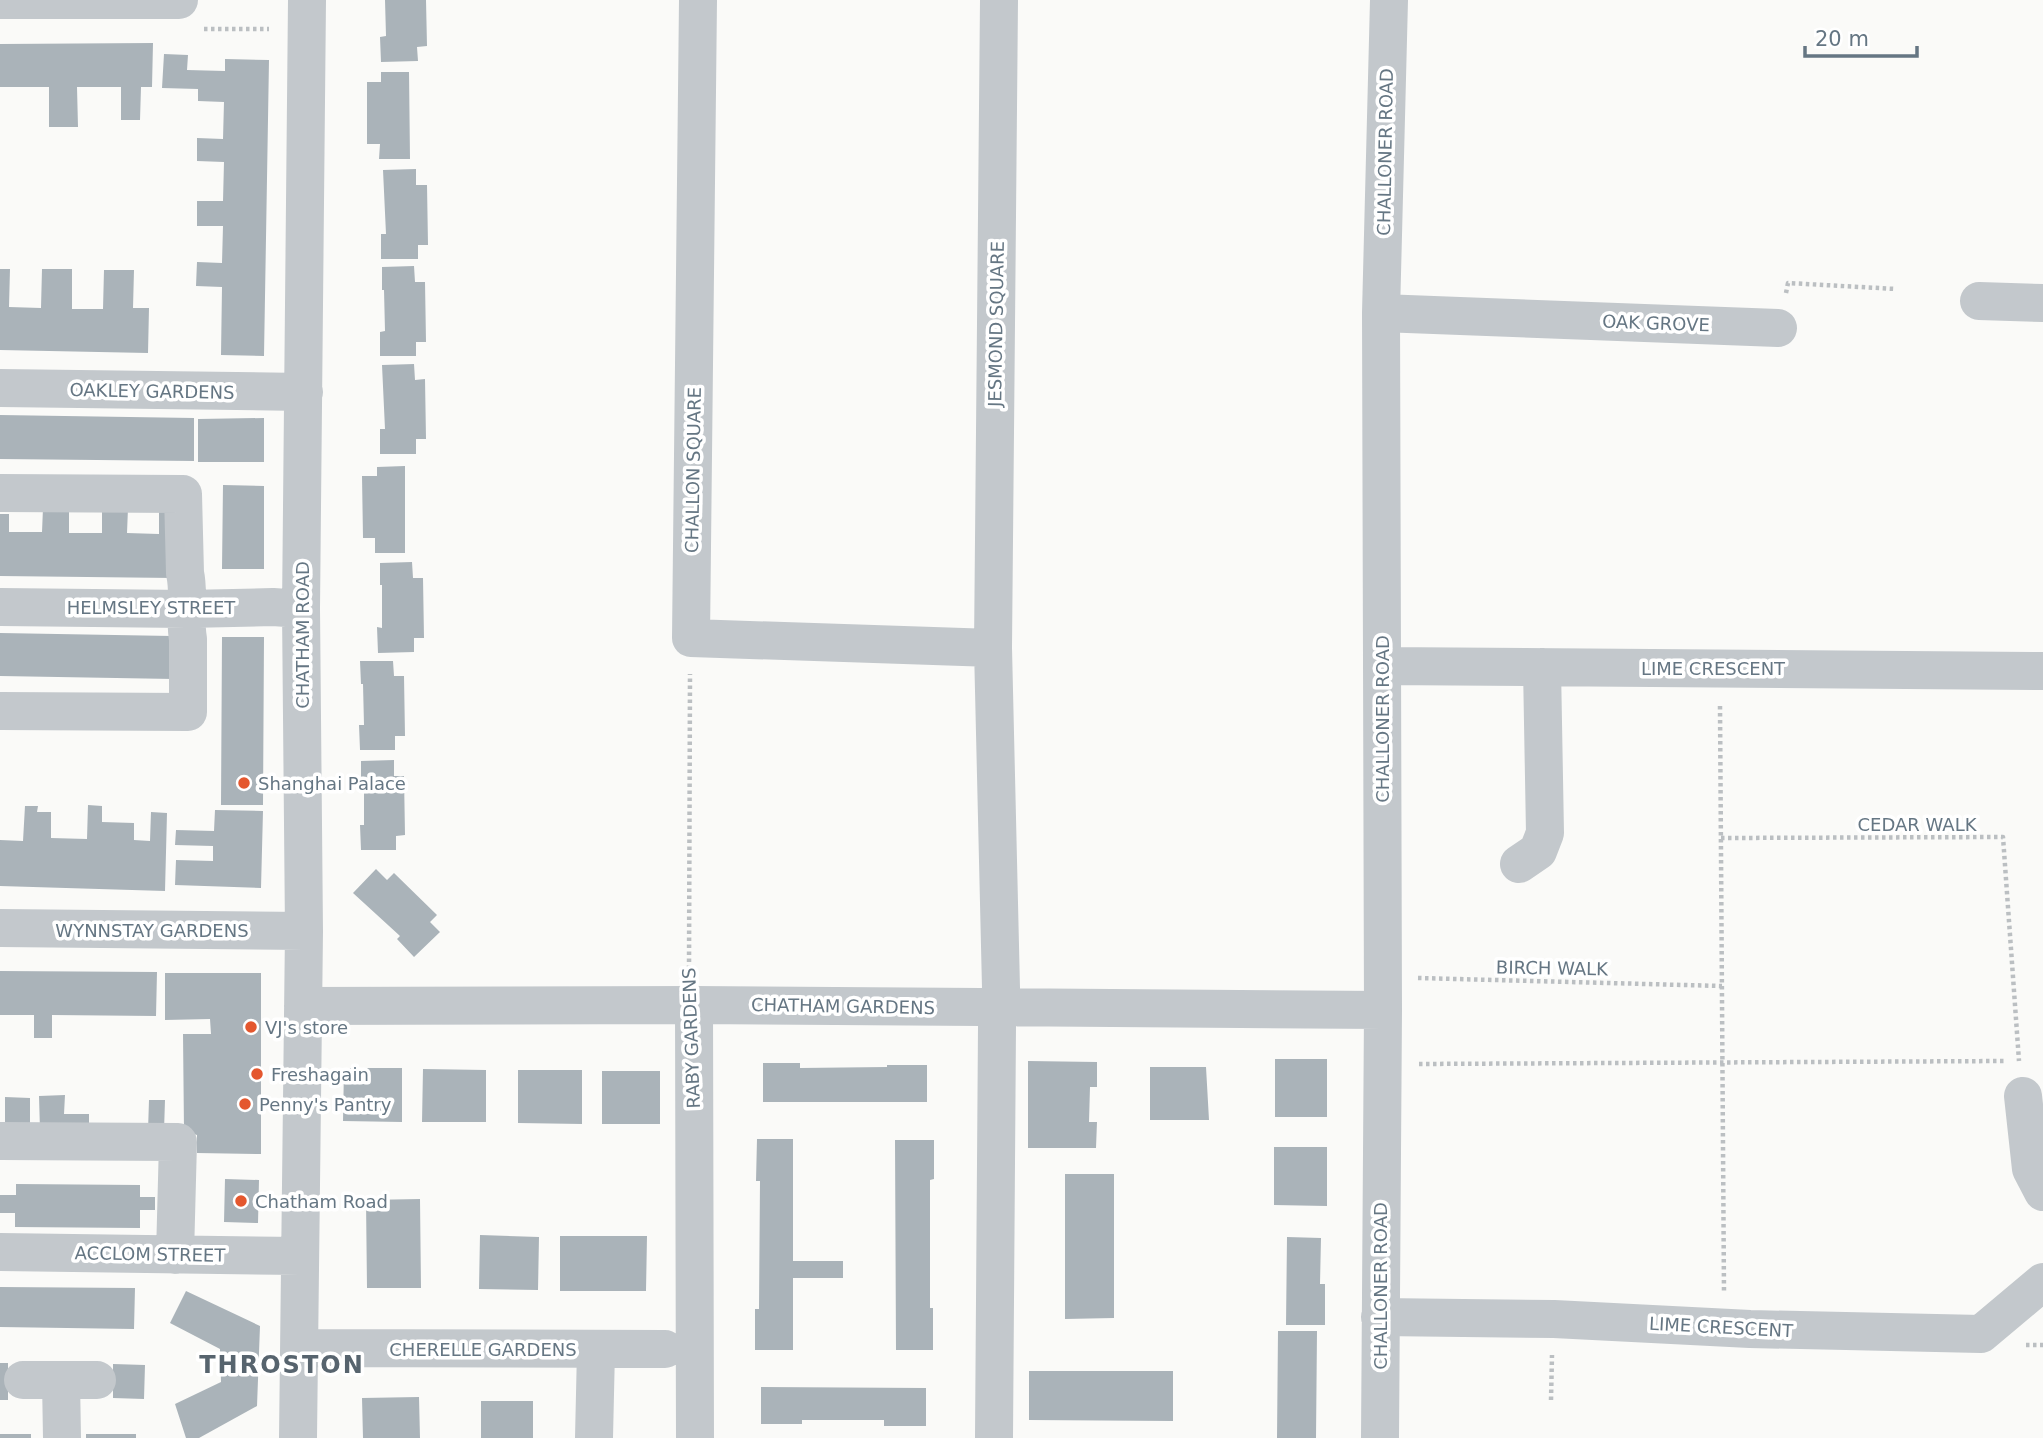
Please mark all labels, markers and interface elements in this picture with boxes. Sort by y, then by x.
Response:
scale bar [1805,14,1917,58]
text: 20 m [1815,27,1869,51]
street label: CHALLONER ROAD [1373,68,1397,236]
street label: JESMOND SQUARE [984,241,1008,408]
street label: OAK GROVE [1602,311,1710,335]
street label: OAKLEY GARDENS [69,379,235,403]
street label: CHALLON SQUARE [681,387,705,553]
street label: CHATHAM ROAD [292,561,313,709]
street label: HELMSLEY STREET [67,597,236,618]
street label: CHALLONER ROAD [1372,635,1393,803]
street label: LIME CRESCENT [1641,658,1786,679]
place label: Shanghai Palace [258,773,406,794]
marker: Shanghai Palace [236,775,252,791]
street label: CEDAR WALK [1858,814,1978,835]
street label: WYNNSTAY GARDENS [55,920,249,941]
street label: BIRCH WALK [1496,957,1609,979]
street label: RABY GARDENS [678,967,704,1109]
street label: CHATHAM GARDENS [751,994,935,1018]
place label: VJ's store [265,1017,348,1038]
marker: VJ's store [243,1019,259,1035]
place label: Freshagain [271,1064,369,1085]
marker: Freshagain [249,1066,265,1082]
place label: Penny's Pantry [259,1094,392,1115]
marker: Penny's Pantry [237,1096,253,1112]
place label: Chatham Road [255,1191,388,1212]
marker: Chatham Road [233,1193,249,1209]
street label: CHALLONER ROAD [1370,1202,1391,1370]
street label: ACCLOM STREET [75,1242,226,1266]
street label: LIME CRESCENT [1648,1313,1795,1341]
street label: CHERELLE GARDENS [389,1339,577,1360]
district label: THROSTON [199,1351,365,1379]

